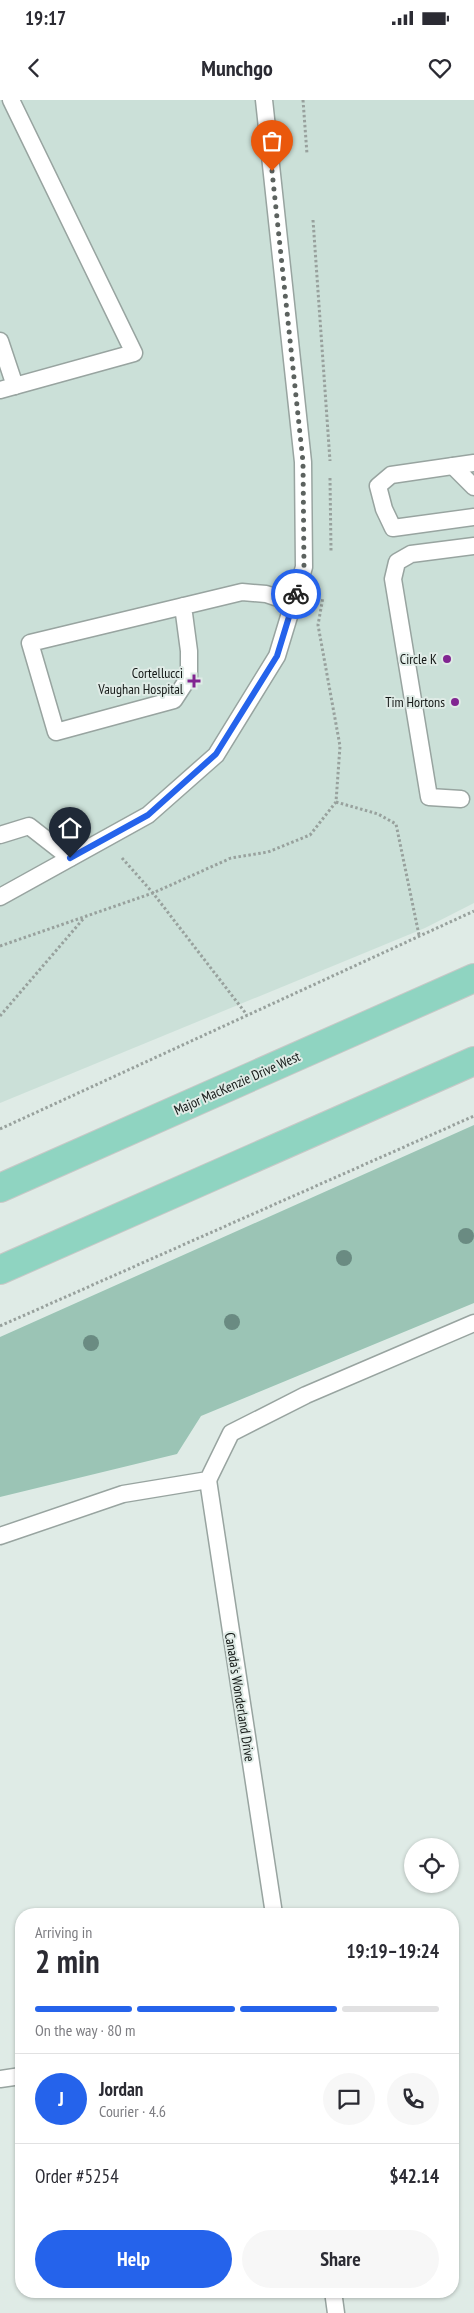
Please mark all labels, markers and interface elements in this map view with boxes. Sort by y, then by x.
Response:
text: 19:17 [25,6,66,30]
icon: back [20,54,48,82]
text: Munchgo [201,54,273,82]
icon: heart [426,54,454,82]
pin [251,120,293,171]
icon: bag [258,127,286,155]
courier [271,569,321,619]
icon: bike [282,580,310,608]
place label: Circle K [400,650,437,668]
marker: Circle K [441,653,453,665]
place label: Cortellucci Vaughan Hospital [97,664,184,698]
marker: Cortellucci Vaughan Hospital [187,674,201,688]
place label: Tim Hortons [385,693,445,711]
marker: Tim Hortons [449,696,461,708]
pin [49,807,91,858]
icon: home [56,814,84,842]
street label: Major MacKenzie Drive West [171,1047,303,1119]
street label: Canada's Wonderland Drive [221,1631,259,1763]
map controls [404,1838,459,1893]
button: locate [404,1838,459,1893]
text: Arriving in [35,1922,92,1942]
text: 19:19–19:24 [346,1939,439,1963]
text: 2 min [35,1940,100,1982]
text: On the way · 80 m [35,2020,135,2040]
button: chat [323,2073,375,2125]
button: phone [387,2073,439,2125]
text: Jordan [99,2077,143,2101]
text: J [58,2087,64,2111]
text: Courier · 4.6 [99,2101,166,2121]
text: Order #5254 [35,2164,119,2188]
text: $42.14 [390,2164,439,2188]
button: Help [35,2230,232,2288]
button: Share [242,2230,439,2288]

